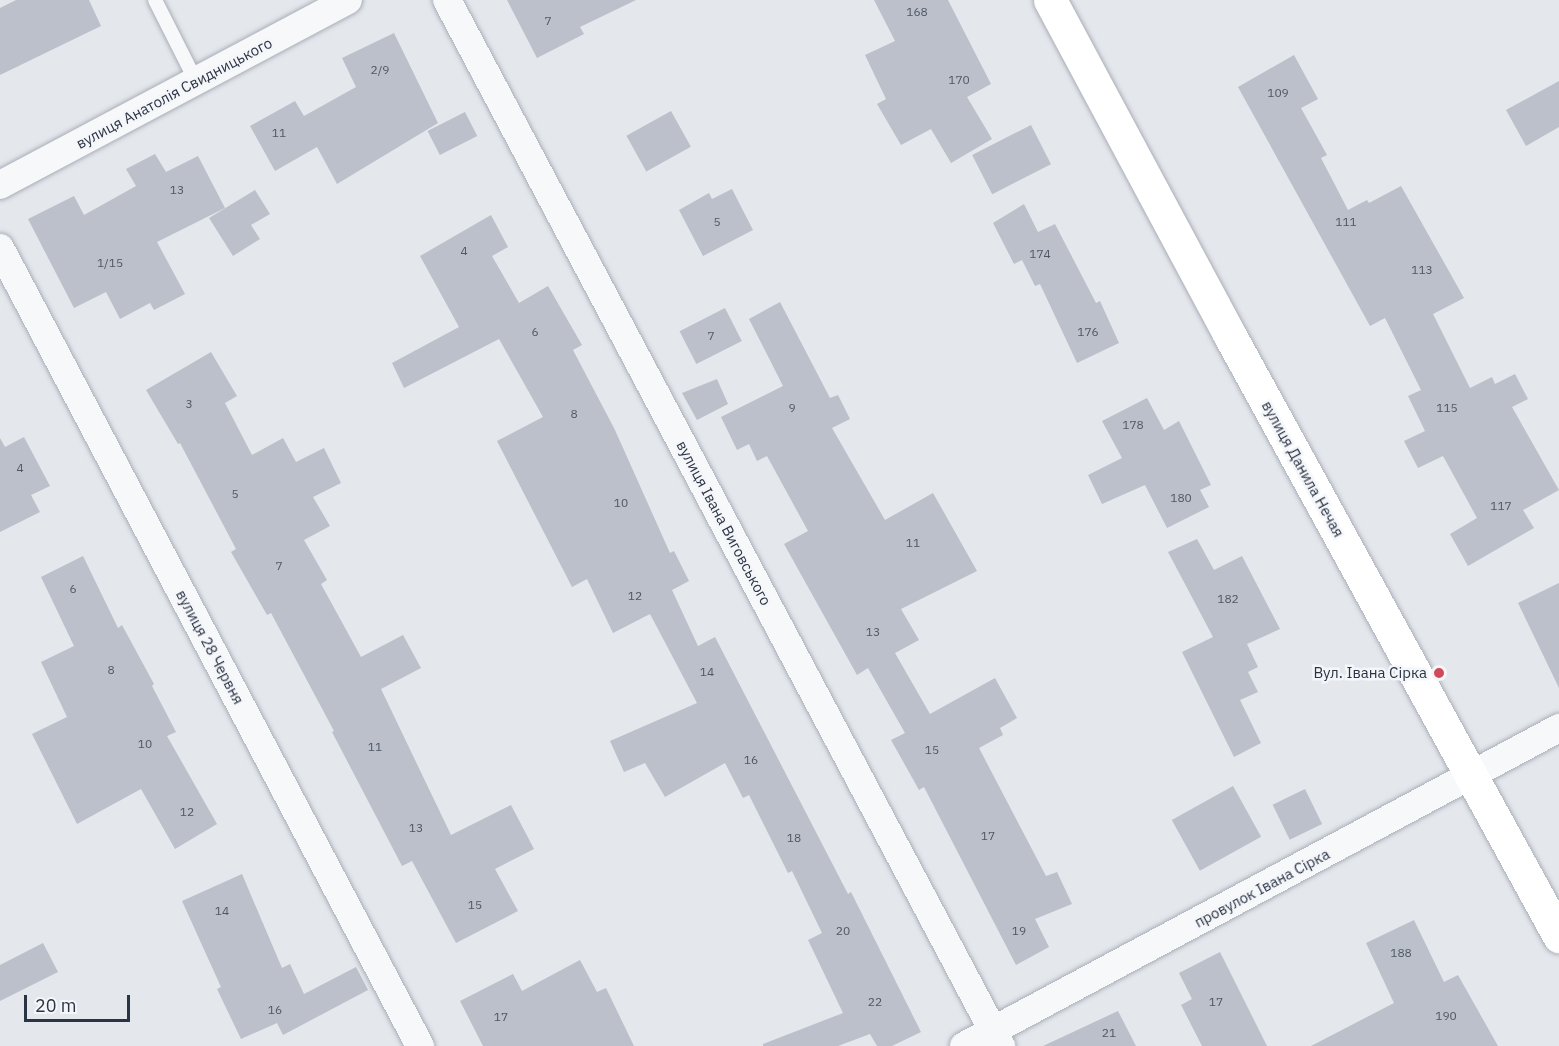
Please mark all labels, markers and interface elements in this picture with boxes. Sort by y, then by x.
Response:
house number: 168 [906,5,928,19]
house number: 7 [544,14,552,28]
street label: вулиця Анатолія Свидницького [73,34,275,152]
house number: 2/9 [371,63,389,77]
house number: 170 [948,73,970,87]
house number: 109 [1267,86,1289,100]
house number: 11 [272,126,286,140]
house number: 13 [170,183,184,197]
house number: 5 [713,215,721,229]
house number: 111 [1335,215,1357,229]
house number: 4 [460,244,468,258]
house number: 174 [1029,247,1051,261]
house number: 1/15 [97,256,123,270]
house number: 113 [1411,263,1433,277]
house number: 6 [531,325,539,339]
house number: 176 [1077,325,1099,339]
house number: 7 [707,329,715,343]
house number: 3 [185,397,193,411]
street label: вулиця Данила Нечая [1258,398,1348,540]
house number: 9 [788,401,796,415]
house number: 115 [1436,401,1458,415]
house number: 8 [570,407,578,421]
house number: 178 [1122,418,1144,432]
street label: вулиця Івана Виговського [673,438,775,608]
house number: 4 [16,461,24,475]
house number: 5 [231,487,239,501]
house number: 180 [1170,491,1192,505]
house number: 10 [614,496,628,510]
house number: 117 [1490,499,1512,513]
house number: 11 [906,536,920,550]
house number: 7 [275,559,283,573]
house number: 6 [69,582,77,596]
street label: вулиця 28 Червня [172,587,248,707]
house number: 12 [628,589,642,603]
house number: 182 [1217,592,1239,606]
house number: 13 [866,625,880,639]
house number: 8 [107,663,115,677]
place label: Вул. Івана Сірка [1313,664,1427,682]
house number: 14 [700,665,714,679]
marker: Вул. Івана Сірка [1432,666,1446,680]
house number: 10 [138,737,152,751]
house number: 11 [368,740,382,754]
house number: 15 [925,743,939,757]
house number: 16 [744,753,758,767]
house number: 12 [180,805,194,819]
house number: 13 [409,821,423,835]
house number: 17 [981,829,995,843]
house number: 18 [787,831,801,845]
street label: провулок Івана Сірка [1191,845,1333,931]
house number: 15 [468,898,482,912]
house number: 14 [215,904,229,918]
house number: 20 [836,924,850,938]
house number: 19 [1012,924,1026,938]
house number: 188 [1390,946,1412,960]
scale bar [27,983,134,1021]
text: 20 m [35,994,77,1017]
house number: 22 [868,995,882,1009]
house number: 17 [1209,995,1223,1009]
house number: 16 [268,1003,282,1017]
house number: 190 [1435,1009,1457,1023]
house number: 17 [494,1010,508,1024]
house number: 21 [1102,1026,1116,1040]

